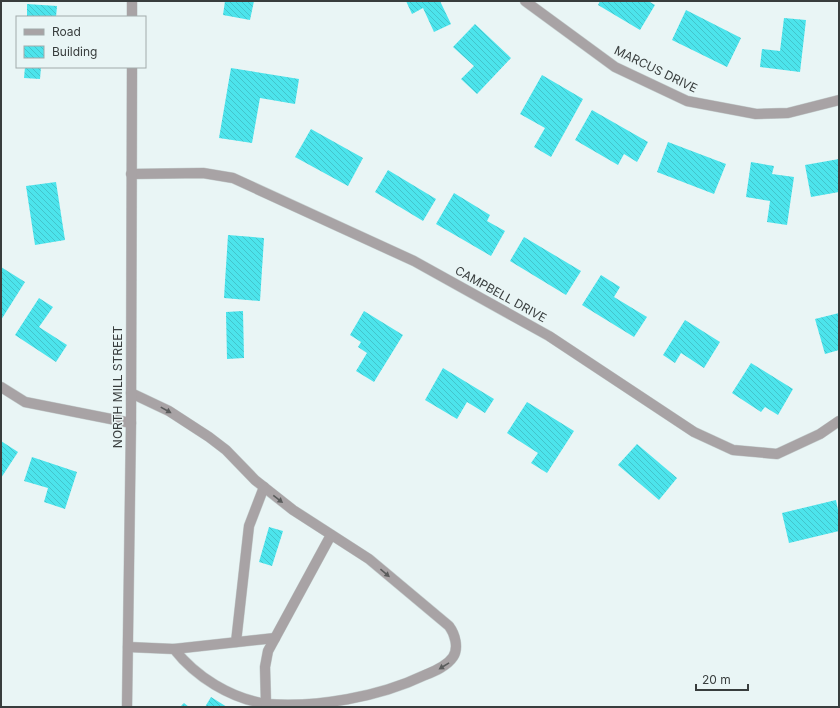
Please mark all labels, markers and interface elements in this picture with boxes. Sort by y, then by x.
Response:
legend [16,16,146,68]
text: Road [52,24,81,39]
street label: MARCUS DRIVE [612,42,700,96]
text: Building [52,44,97,59]
street label: CAMPBELL DRIVE [453,263,549,325]
street label: NORTH MILL STREET [110,326,125,448]
one-way arrow [160,407,172,413]
one-way arrow [273,494,284,503]
one-way arrow [380,568,390,577]
one-way arrow [438,662,449,669]
scale bar [696,666,748,692]
text: 20 m [702,672,731,687]

